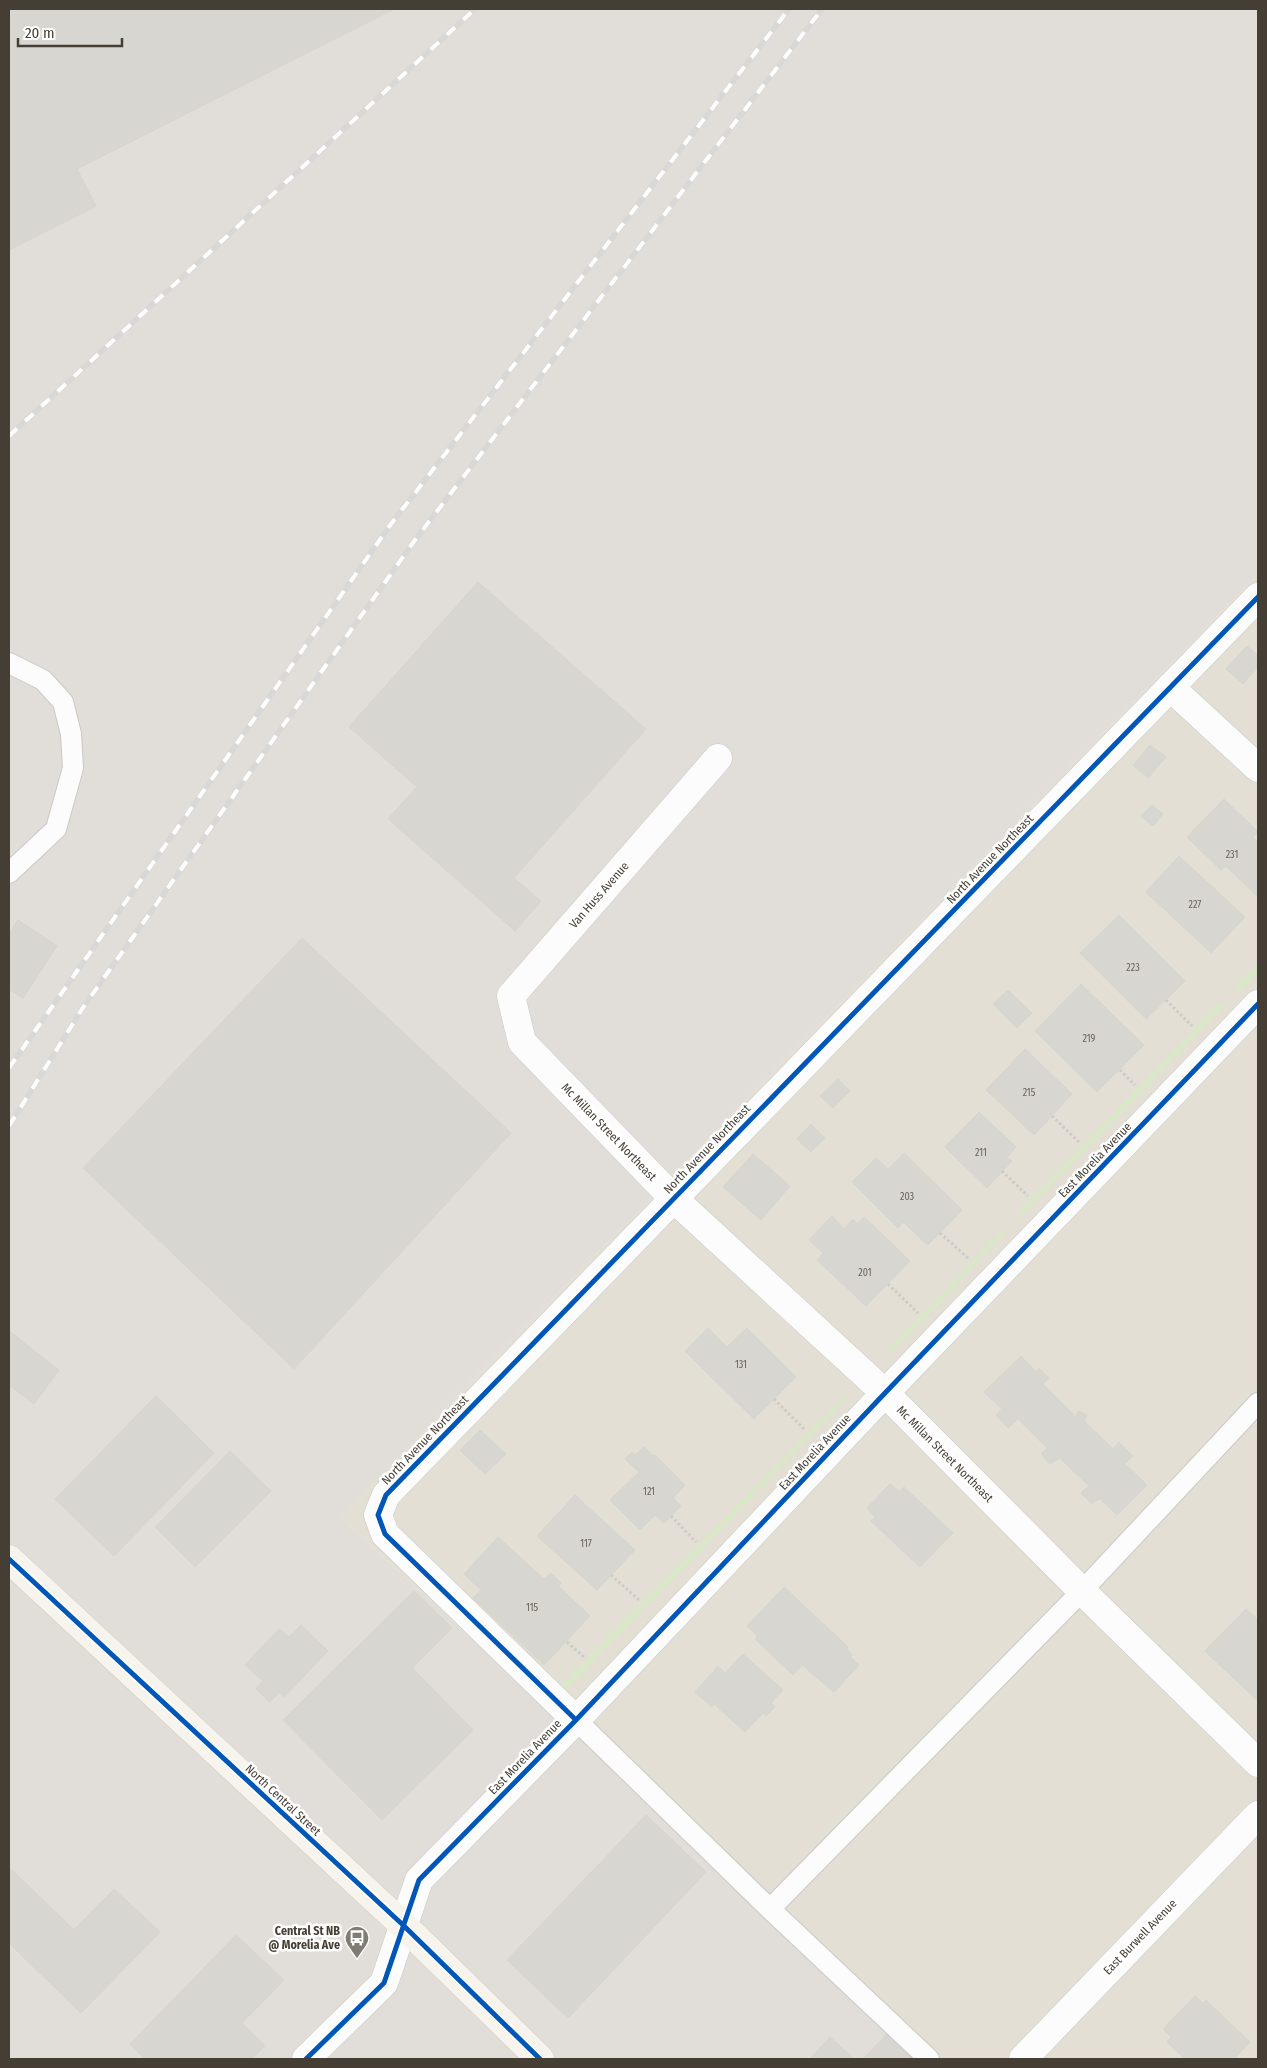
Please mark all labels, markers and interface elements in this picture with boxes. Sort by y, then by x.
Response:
scale bar [18,15,121,47]
text: 20 m [25,24,55,42]
street label: North Avenue Northeast [944,811,1036,906]
house number: 231 [1226,849,1238,861]
street label: Van Huss Avenue [566,859,632,931]
house number: 227 [1189,899,1201,911]
house number: 223 [1126,962,1140,974]
house number: 219 [1083,1033,1096,1045]
street label: Mc Millan Street Northeast [559,1080,659,1184]
house number: 215 [1023,1087,1036,1099]
street label: North Avenue Northeast [661,1101,753,1196]
street label: East Morelia Avenue [1056,1120,1134,1200]
house number: 211 [975,1147,987,1159]
house number: 203 [900,1191,915,1203]
house number: 201 [858,1267,872,1279]
house number: 131 [735,1359,747,1371]
street label: North Avenue Northeast [379,1392,471,1487]
street label: Mc Millan Street Northeast [894,1403,996,1505]
street label: East Morelia Avenue [776,1411,854,1493]
house number: 121 [643,1486,655,1498]
house number: 117 [580,1538,592,1550]
house number: 115 [526,1602,539,1614]
street label: East Morelia Avenue [486,1717,564,1797]
street label: North Central Street [242,1761,324,1839]
street label: East Burwell Avenue [1101,1896,1180,1978]
place label: Central St NB @ Morelia Ave [268,1924,340,1952]
bus stop icon: Central St NB @ Morelia Ave [344,1925,370,1959]

